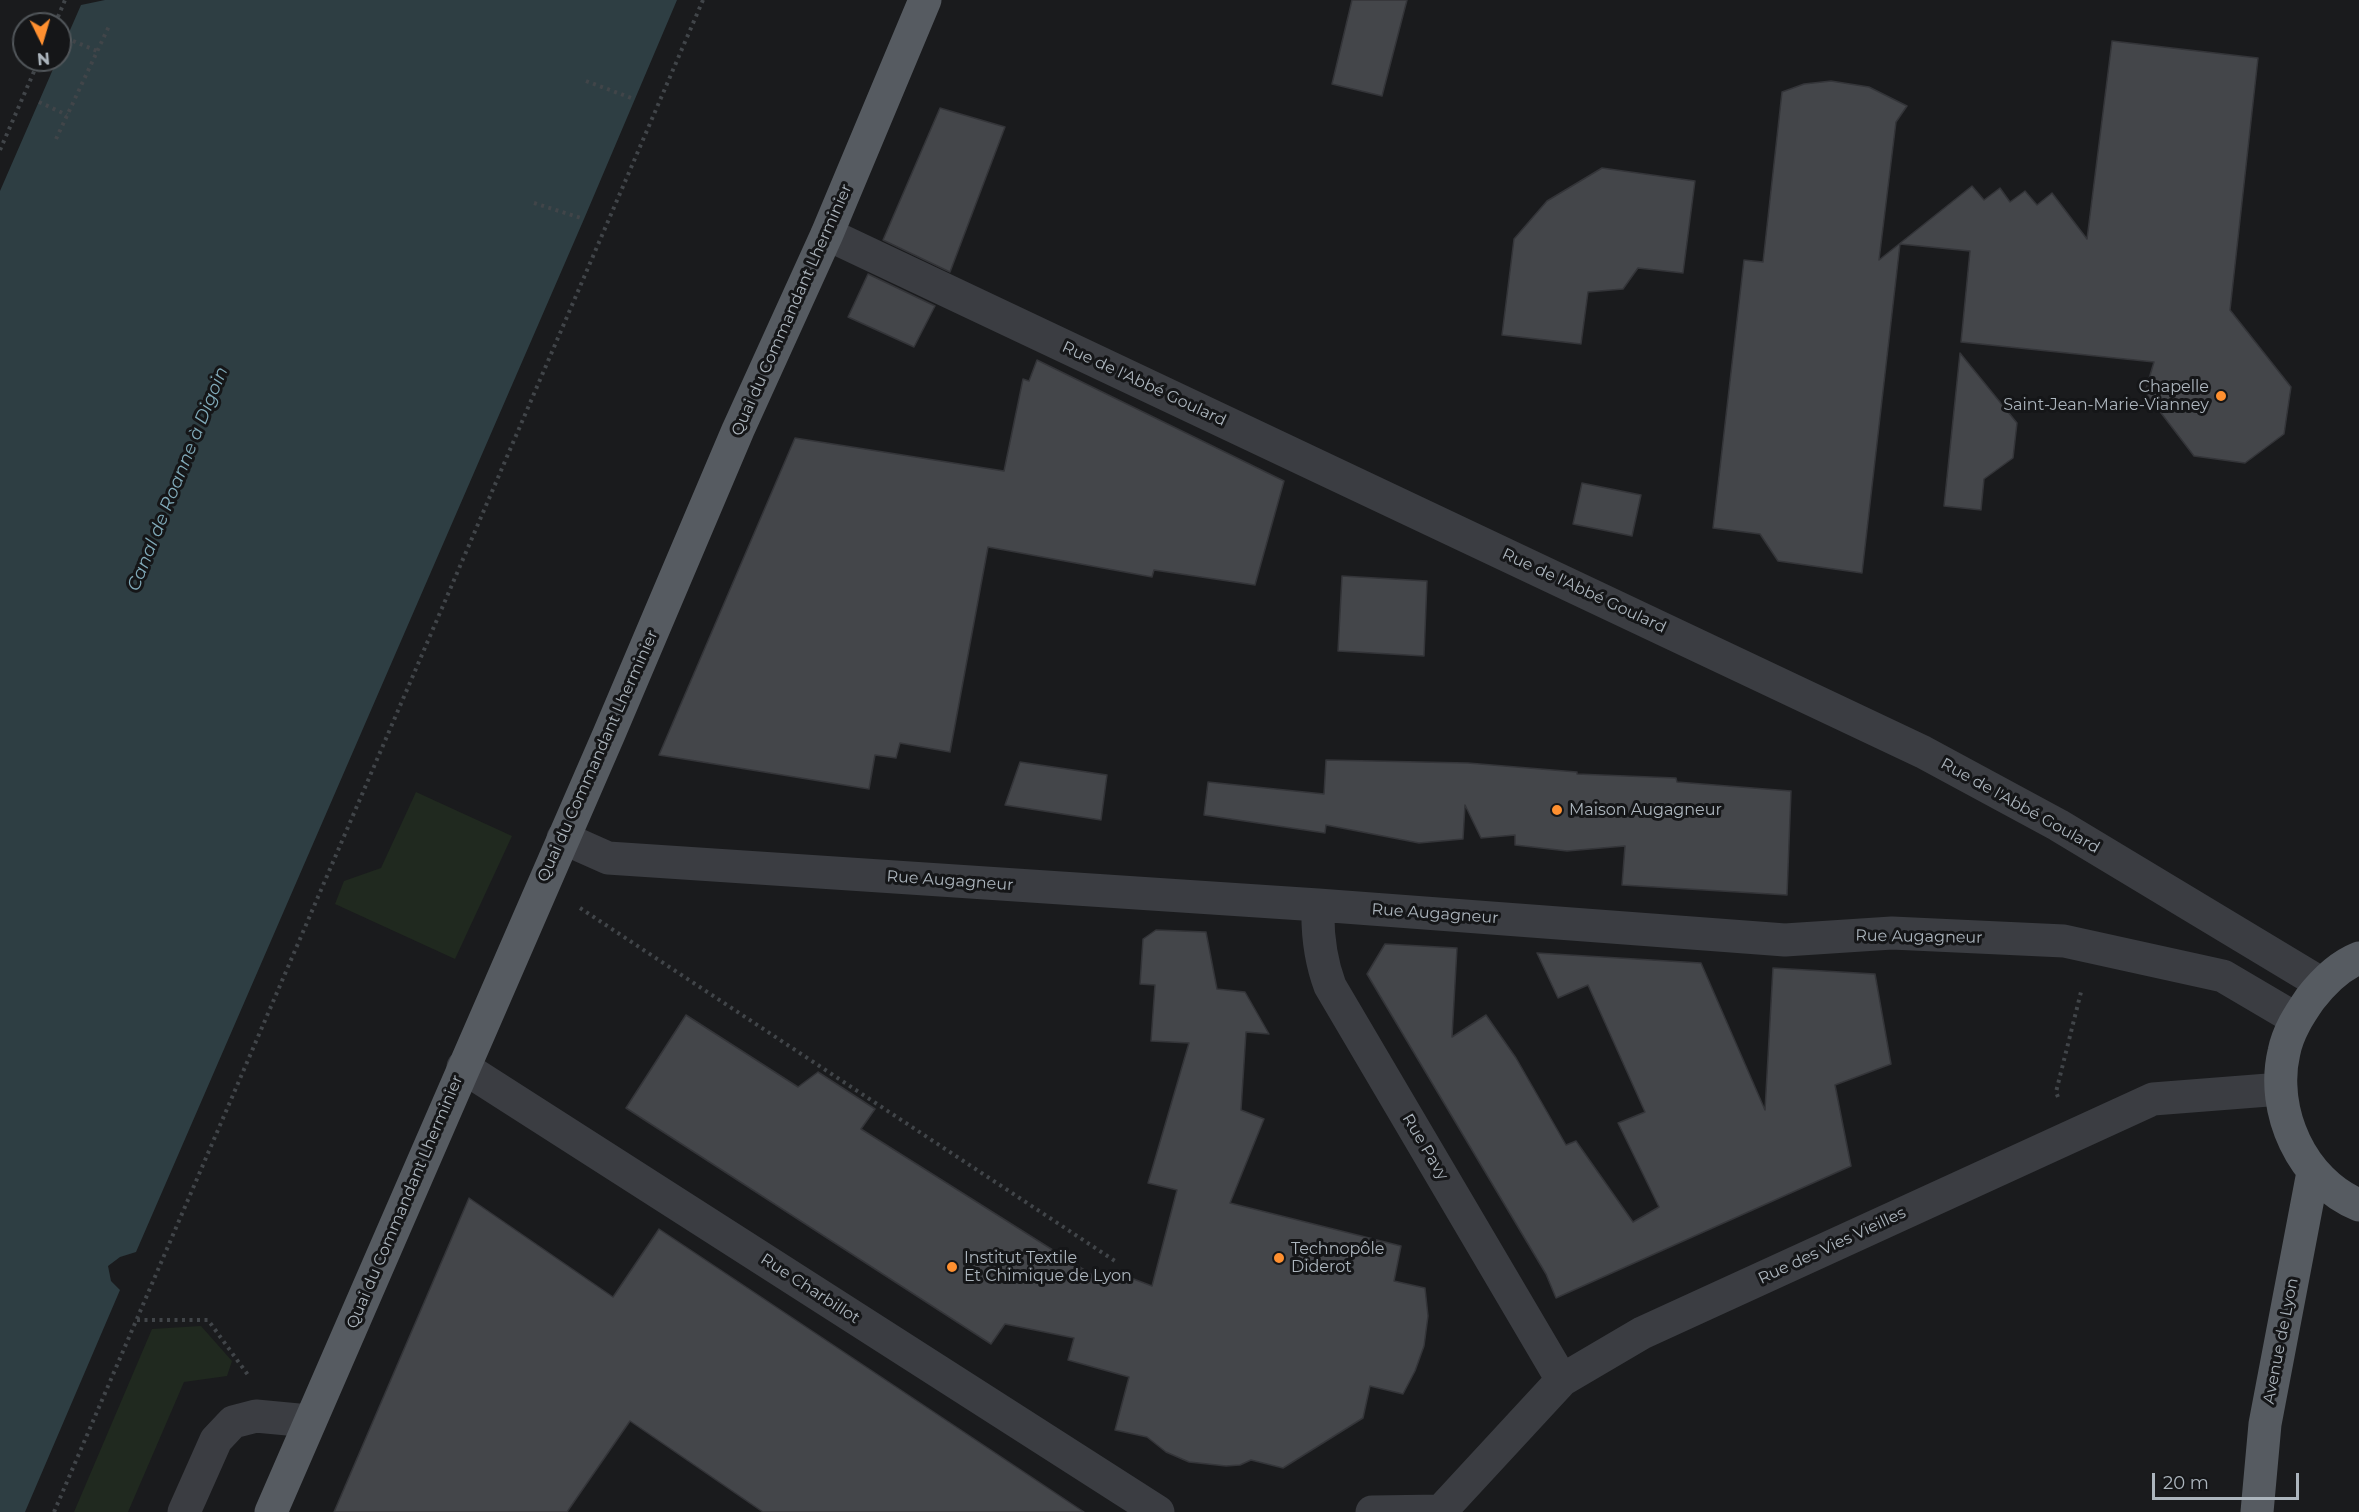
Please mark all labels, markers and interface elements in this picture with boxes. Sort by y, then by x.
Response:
north arrow [12,12,72,72]
text: N [36,48,51,68]
street label: Quai du Commandant Lherminier [728,181,856,439]
street label: Rue de l'Abbé Goulard [1059,338,1229,430]
water label: Canal de Roanne à Digoin [123,364,233,594]
place label: Chapelle Saint-Jean-Marie-Vianney [2003,377,2209,415]
marker: Chapelle Saint-Jean-Marie-Vianney [2214,389,2228,403]
street label: Rue de l'Abbé Goulard [1499,545,1669,637]
street label: Quai du Commandant Lherminier [534,627,662,885]
street label: Rue de l'Abbé Goulard [1937,754,2103,858]
place label: Maison Augagneur [1569,800,1722,820]
marker: Maison Augagneur [1550,803,1564,817]
street label: Rue Augagneur [886,867,1014,895]
street label: Rue Augagneur [1371,900,1499,928]
street label: Rue Augagneur [1855,926,1983,948]
street label: Quai du Commandant Lherminier [343,1072,467,1332]
street label: Rue Pavy [1398,1110,1452,1184]
street label: Rue des Vies Vieilles [1755,1203,1909,1289]
place label: Technopôle Diderot [1291,1239,1384,1277]
place label: Institut Textile Et Chimique de Lyon [964,1248,1132,1286]
street label: Rue Charbillot [757,1250,863,1328]
marker: Technopôle Diderot [1272,1251,1286,1265]
marker: Institut Textile Et Chimique de Lyon [945,1260,959,1274]
street label: Avenue de Lyon [2259,1276,2303,1406]
scale bar [2155,1461,2302,1499]
text: 20 m [2163,1472,2209,1494]

